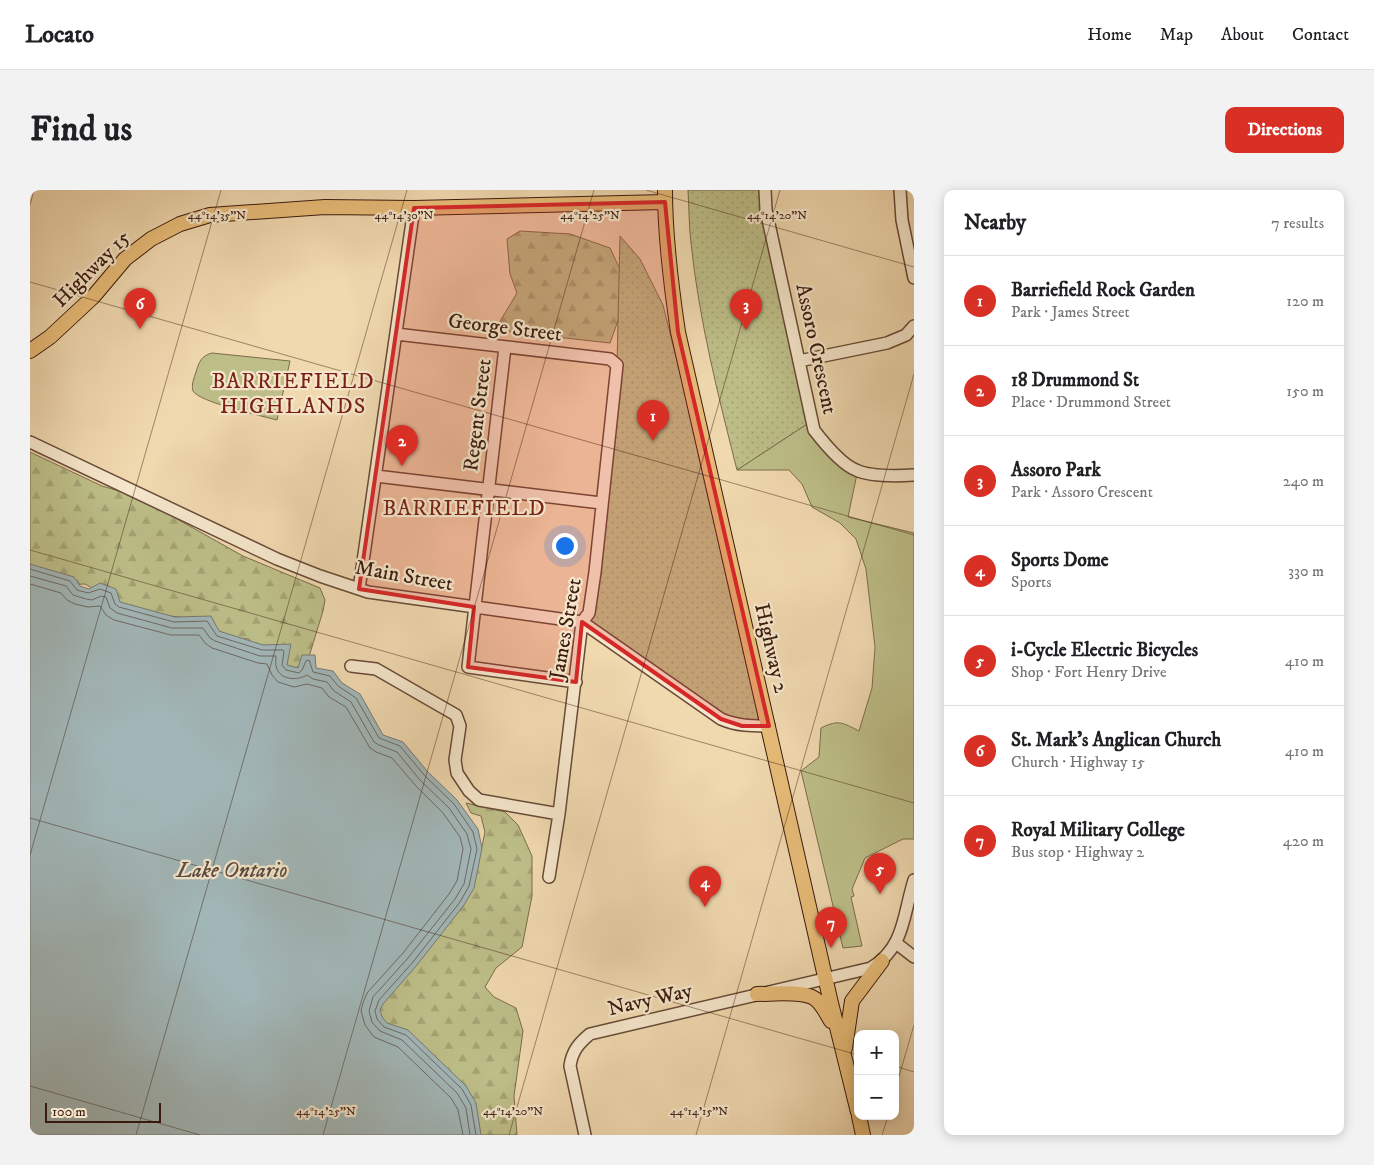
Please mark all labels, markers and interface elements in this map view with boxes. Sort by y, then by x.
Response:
text: Locato [25,20,94,50]
text: Home [1087,24,1132,46]
text: Map [1160,24,1193,46]
text: About [1221,24,1264,46]
text: Contact [1292,24,1349,46]
button: Directions [1225,107,1344,153]
text: Find us [30,108,132,152]
text: 44°14'35"N [188,208,246,223]
text: 44°14'30"N [375,208,434,223]
text: 44°14'25"N [560,208,620,223]
text: 44°14'20"N [747,208,807,223]
text: Nearby [964,210,1026,236]
text: 7 results [1271,213,1324,233]
street label: Highway 15 [48,225,136,313]
text: Barriefield Rock Garden [1011,279,1195,302]
street label: Assoro Crescent [789,281,843,417]
pin: 6 [124,288,156,329]
pin: 3 [730,289,762,330]
text: 1 [977,291,983,311]
text: 120 m [1286,291,1324,311]
text: Park · James Street [1011,302,1130,322]
street label: George Street [447,308,564,348]
street label: Regent Street [458,357,498,473]
district label: BARRIEFIELD HIGHLANDS [211,368,375,420]
text: 18 Drummond St [1011,369,1139,392]
text: 2 [976,381,984,401]
text: 150 m [1286,381,1324,401]
text: Place · Drummond Street [1011,392,1171,412]
pin: 1 [637,400,669,441]
pin: 2 [386,425,418,466]
text: Assoro Park [1011,459,1101,482]
text: 3 [977,471,983,491]
text: 240 m [1283,471,1324,491]
text: Park · Assoro Crescent [1011,482,1153,502]
district label: BARRIEFIELD [382,495,546,522]
your location [552,533,578,559]
text: Sports Dome [1011,549,1109,572]
street label: Main Street [353,555,455,597]
text: 4 [975,561,985,581]
text: 330 m [1288,561,1324,581]
text: Sports [1011,572,1052,592]
street label: James Street [544,576,588,684]
street label: Highway 2 [748,601,794,696]
text: i-Cycle Electric Bicycles [1011,639,1198,662]
text: 5 [976,651,984,671]
text: 410 m [1285,651,1324,671]
text: Shop · Fort Henry Drive [1011,662,1167,682]
text: St. Mark's Anglican Church [1011,729,1221,752]
text: 6 [976,741,984,761]
text: 410 m [1285,741,1324,761]
text: Church · Highway 15 [1011,752,1145,772]
text: Royal Military College [1011,819,1185,842]
text: 7 [976,831,984,851]
text: 420 m [1283,831,1324,851]
text: Bus stop · Highway 2 [1011,842,1144,862]
pin: 5 [864,853,896,894]
water label: Lake Ontario [175,857,288,884]
pin: 4 [689,866,721,907]
pin: 7 [815,907,847,948]
street label: Navy Way [605,977,696,1022]
map controls [854,1030,899,1120]
button: + [854,1030,899,1075]
button: − [854,1075,899,1120]
scale bar [45,1100,161,1123]
text: 100 m [52,1103,86,1121]
text: 44°14'25"N [296,1104,356,1119]
text: 44°14'20"N [483,1104,543,1119]
text: 44°14'15"N [670,1104,728,1119]

